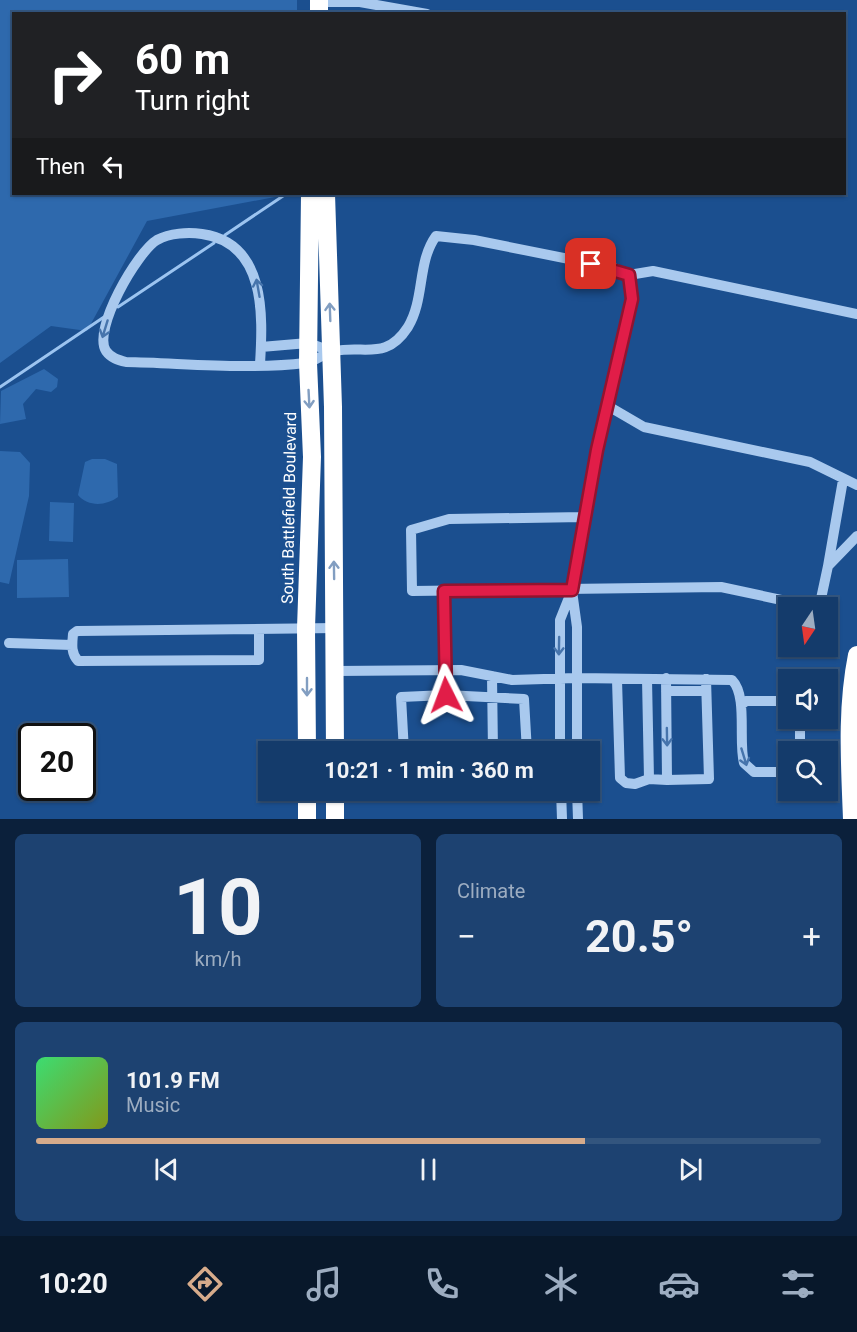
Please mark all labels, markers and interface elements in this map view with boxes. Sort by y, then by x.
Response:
text: 60 m [135,35,230,84]
icon: right [36,36,114,114]
text: Turn right [135,85,250,117]
icon: left [97,150,130,183]
text: Then [36,154,85,179]
pin [565,238,616,289]
icon: arrive [574,247,607,280]
one-way arrow [252,279,263,299]
one-way arrow [324,302,336,322]
one-way arrow [99,319,110,338]
one-way arrow [304,388,315,408]
street label: South Battlefield Boulevard [278,412,300,604]
one-way arrow [329,560,340,580]
north arrow [778,597,838,657]
map controls [778,597,838,801]
one-way arrow [553,636,565,656]
position arrow [414,663,478,727]
button: sound [778,669,838,729]
one-way arrow [301,676,312,696]
speed limit sign: 20 [18,723,96,801]
one-way arrow [661,726,673,746]
button: search [778,741,838,801]
one-way arrow [739,748,750,767]
text: 10:21 · 1 min · 360 m [324,758,534,783]
text: 10 [173,862,263,953]
text: Climate [457,879,525,903]
text: 20.5° [585,910,693,963]
text: − [457,917,476,956]
text: + [802,917,821,956]
text: km/h [195,947,241,971]
text: 101.9 FM [126,1068,220,1093]
text: Music [126,1093,180,1117]
icon: previous [150,1153,183,1186]
icon: pause [412,1153,445,1186]
icon: next [674,1153,707,1186]
icon: directions [184,1263,226,1305]
icon: music [303,1263,345,1305]
icon: phone [421,1263,463,1305]
icon: climate [540,1263,582,1305]
icon: car [658,1263,700,1305]
icon: filters [777,1263,819,1305]
text: 10:20 [38,1268,108,1300]

